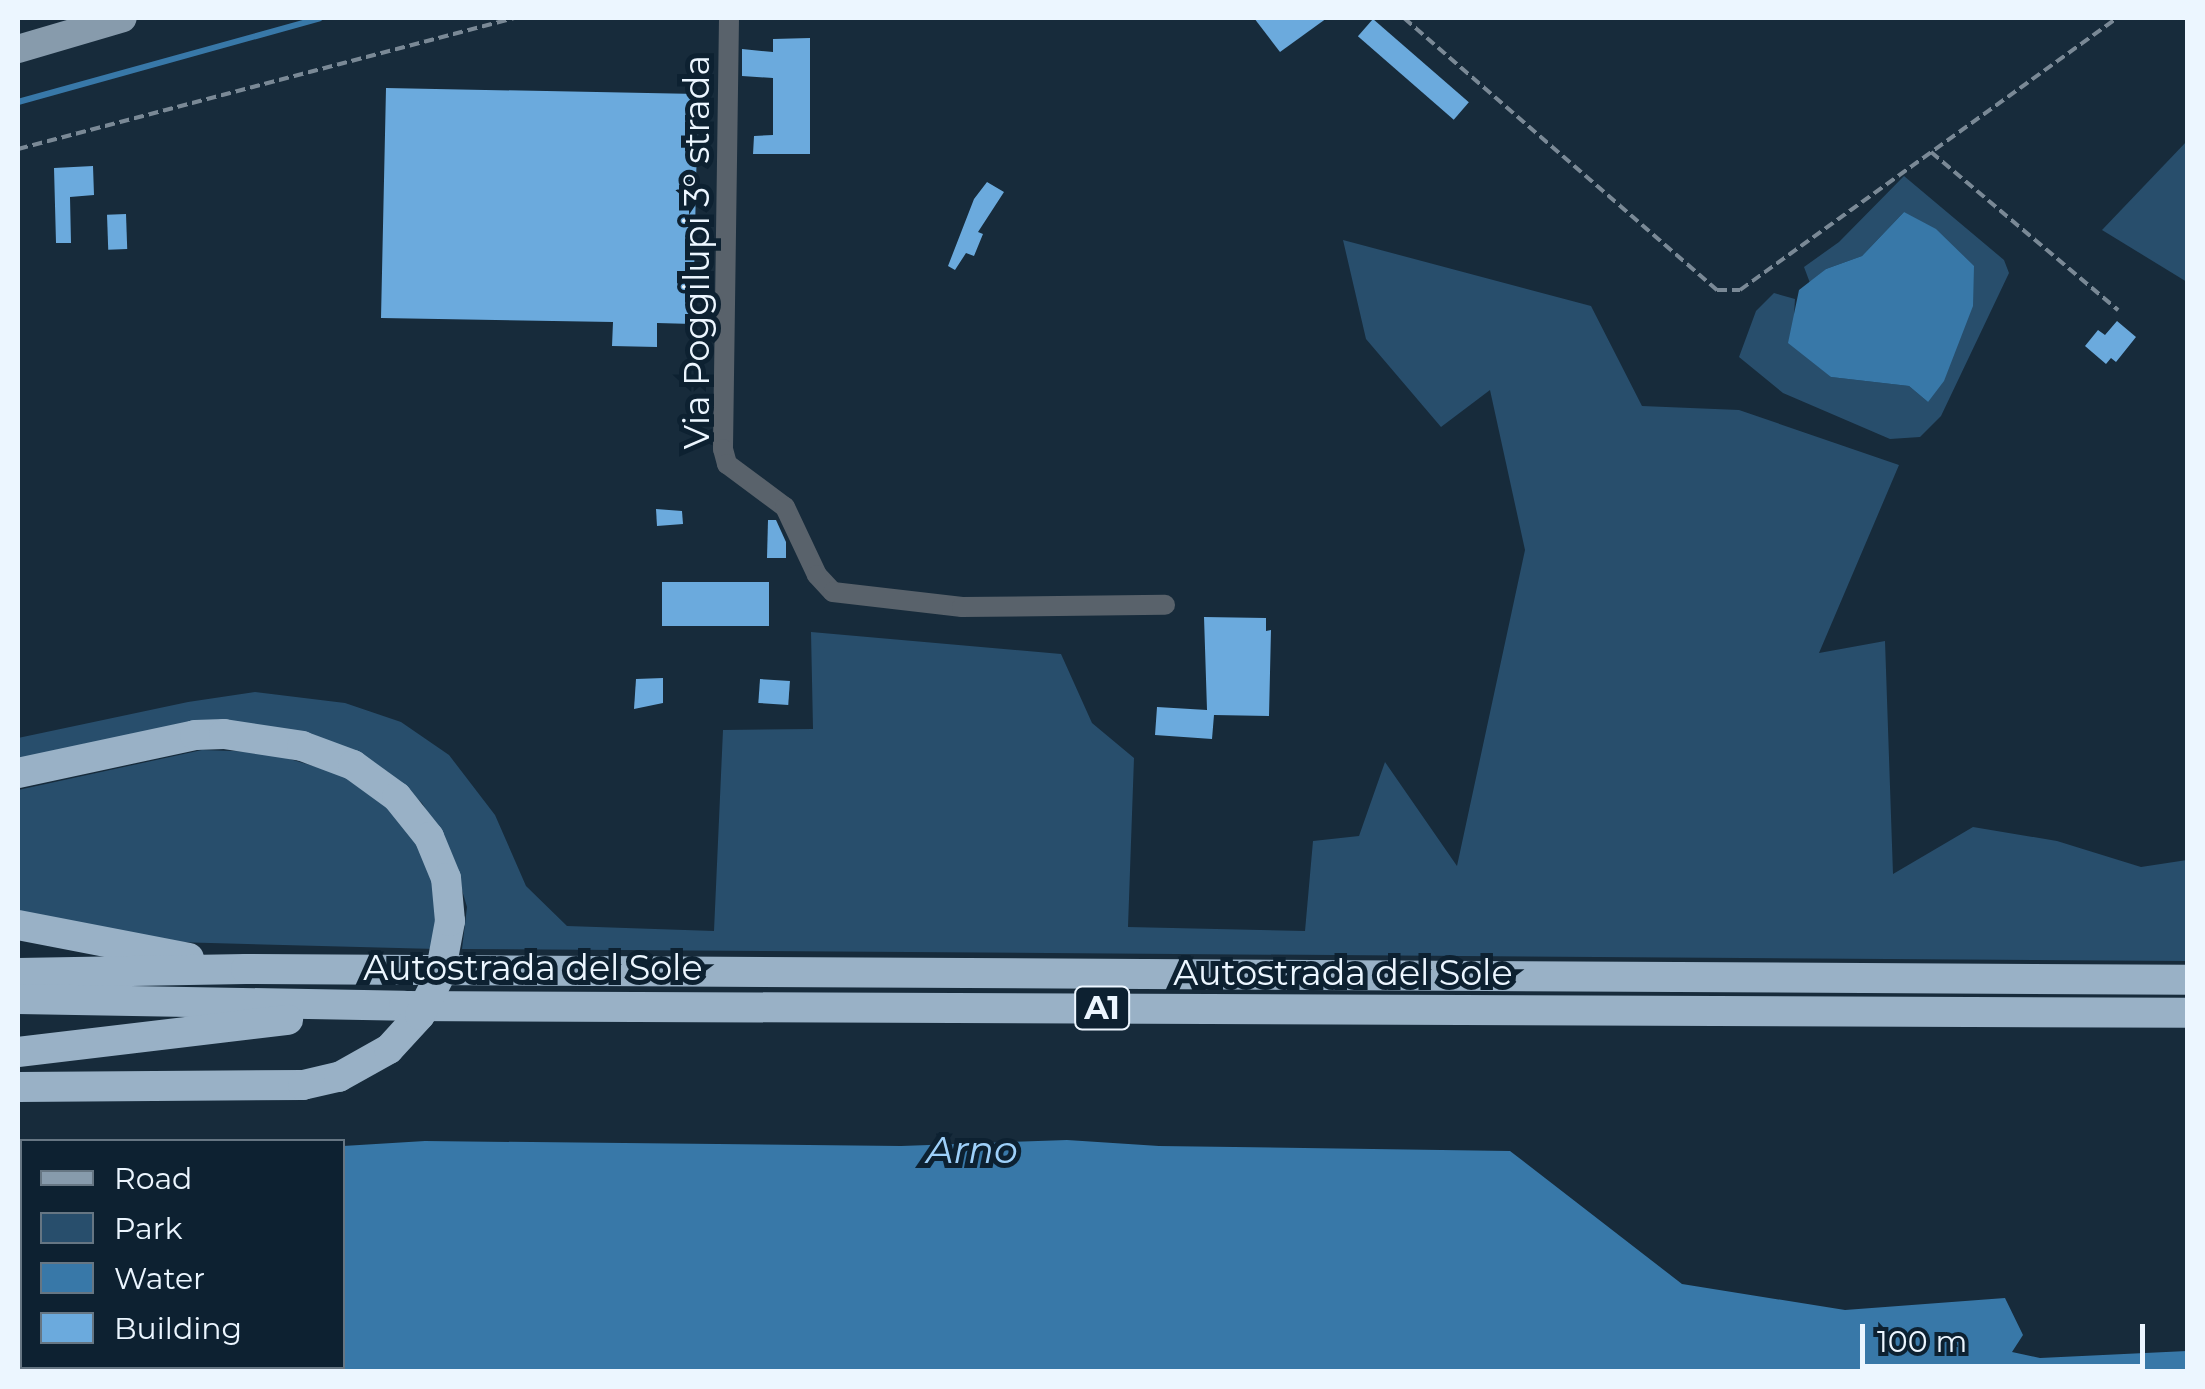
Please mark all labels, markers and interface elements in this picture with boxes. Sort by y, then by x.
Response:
street label: Via Poggilupi 3° strada [676,55,718,449]
street label: Autostrada del Sole [363,947,703,989]
street label: Autostrada del Sole [1173,952,1513,994]
road number: A1 [1072,981,1132,1035]
water label: Arno [926,1127,1018,1173]
legend [20,1139,345,1369]
text: Road [114,1160,192,1197]
text: Park [114,1210,183,1247]
text: Water [114,1260,205,1297]
scale bar [1865,1304,2150,1366]
text: Building [114,1310,242,1347]
text: 100 m [1877,1323,1967,1360]

